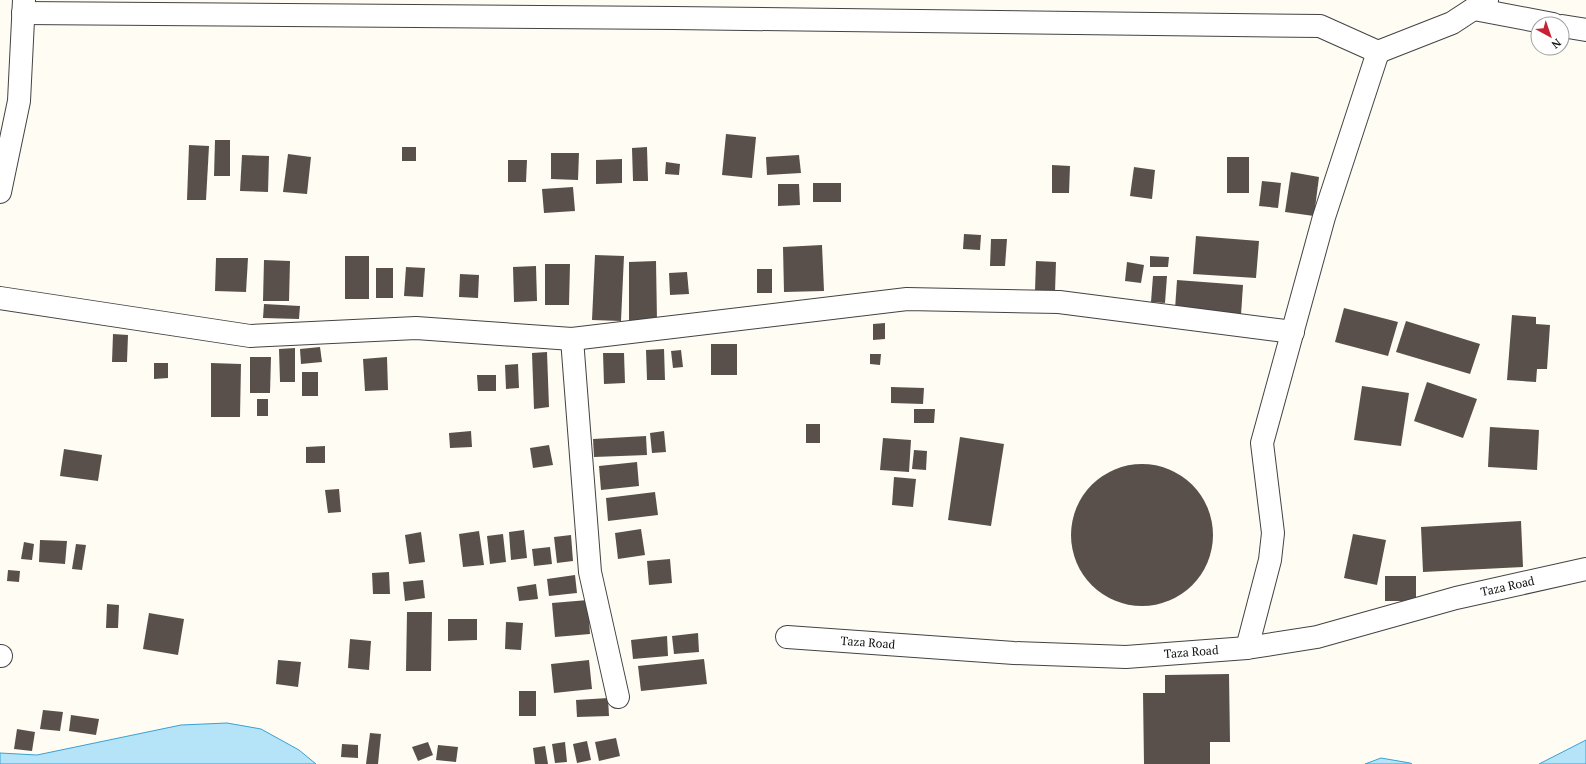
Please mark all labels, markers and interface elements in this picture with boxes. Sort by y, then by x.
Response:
north arrow [1530,16,1570,56]
text: N [1548,36,1564,52]
street label: Taza Road [1479,573,1536,599]
street label: Taza Road [840,633,896,652]
street label: Taza Road [1163,642,1219,661]

